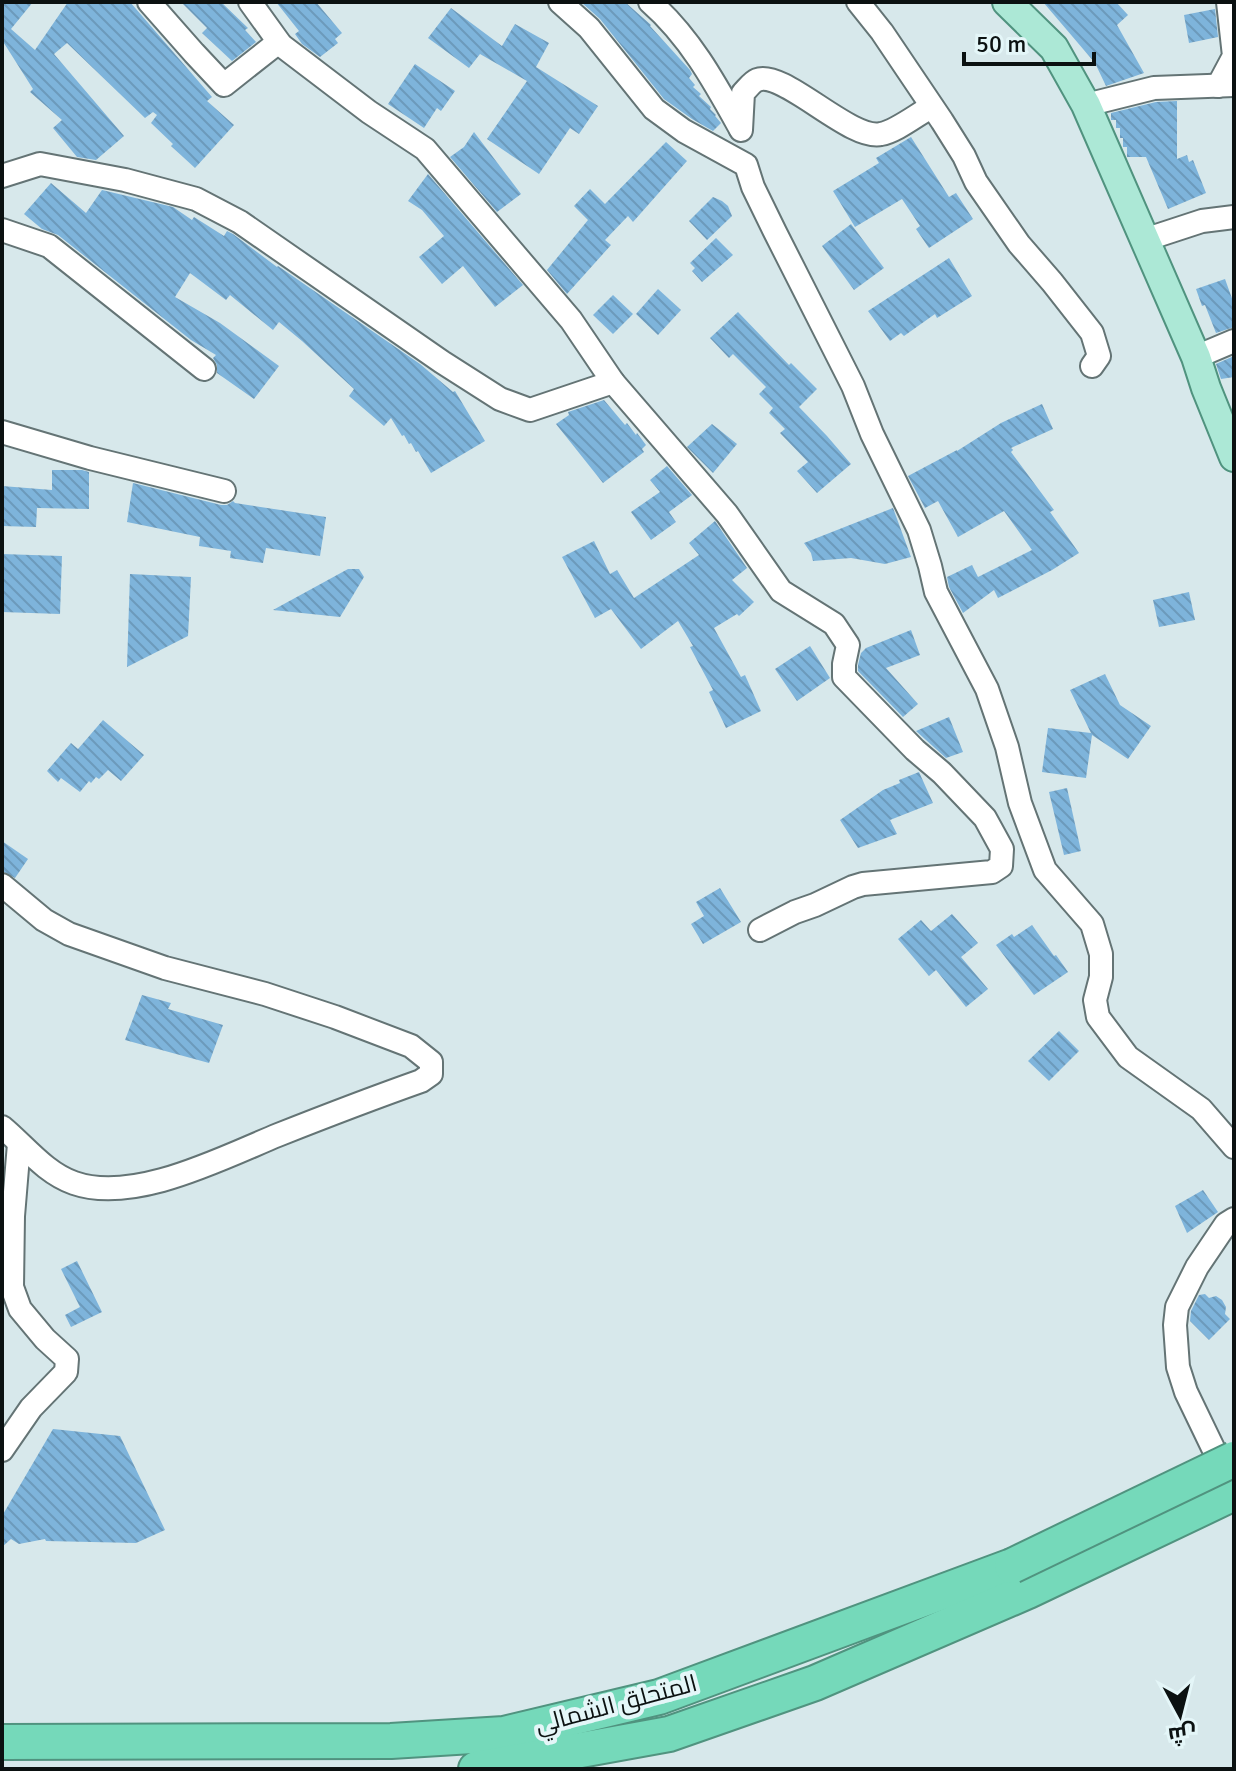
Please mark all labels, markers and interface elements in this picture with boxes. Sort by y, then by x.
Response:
scale bar [964,16,1094,66]
text: 50 m [976,29,1026,59]
street label: المتحلق الشمالي [532,1668,701,1744]
north arrow [1140,1675,1220,1755]
text: ش [1167,1719,1198,1749]

